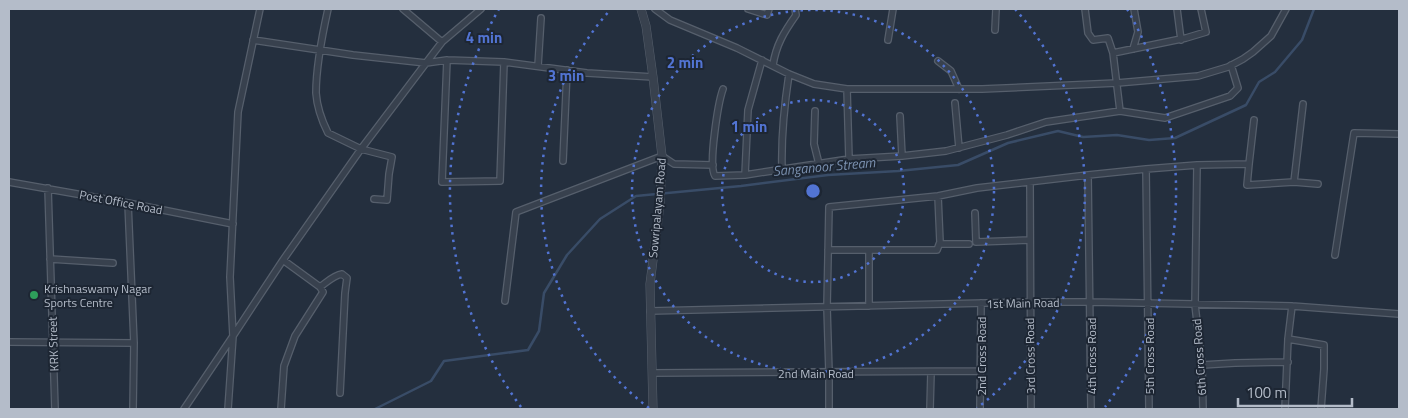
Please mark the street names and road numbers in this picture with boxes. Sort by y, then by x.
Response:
street label: Sowripalayam Road [643,157,671,259]
street label: Post Office Road [78,185,164,219]
street label: 1st Main Road [986,293,1060,313]
street label: KRK Street [43,316,63,372]
street label: 2nd Cross Road [972,317,991,395]
street label: 3rd Cross Road [1020,318,1040,394]
street label: 4th Cross Road [1082,318,1101,394]
street label: 5th Cross Road [1140,318,1159,394]
street label: 6th Cross Road [1187,318,1211,396]
street label: 2nd Main Road [778,364,854,383]

